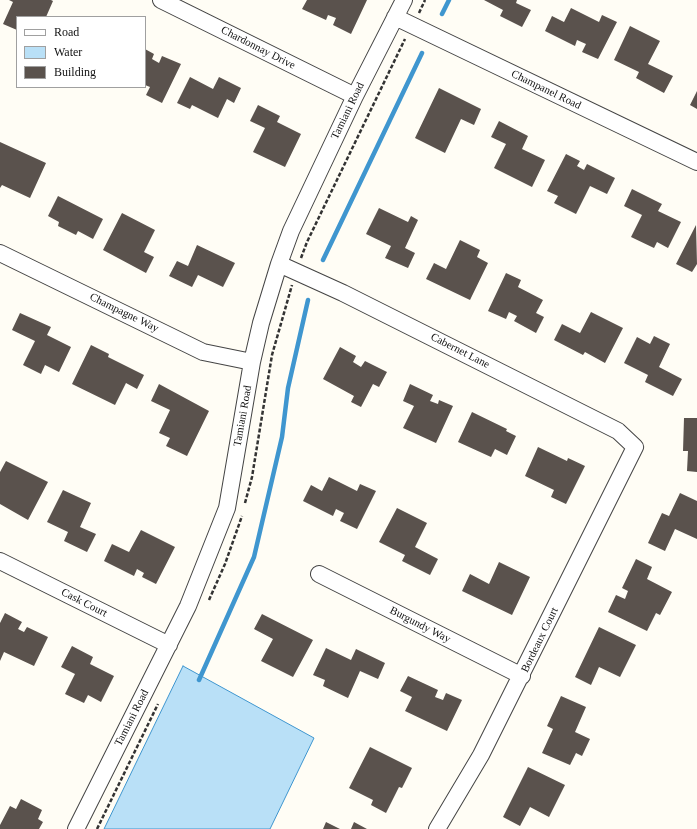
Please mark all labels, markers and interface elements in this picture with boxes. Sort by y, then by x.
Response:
legend [16,16,146,88]
street label: Chardonnay Drive [219,24,297,72]
text: Road [54,25,79,39]
text: Water [54,45,82,59]
text: Building [54,65,96,79]
street label: Champanel Road [509,67,583,113]
street label: Tamiani Road [329,80,367,142]
street label: Champagne Way [87,291,161,335]
street label: Cabernet Lane [428,330,492,372]
street label: Tamiani Road [231,384,255,448]
street label: Cask Court [59,586,109,620]
street label: Burgundy Way [387,604,453,646]
street label: Bordeaux Court [519,605,561,675]
street label: Tamiani Road [112,687,152,749]

